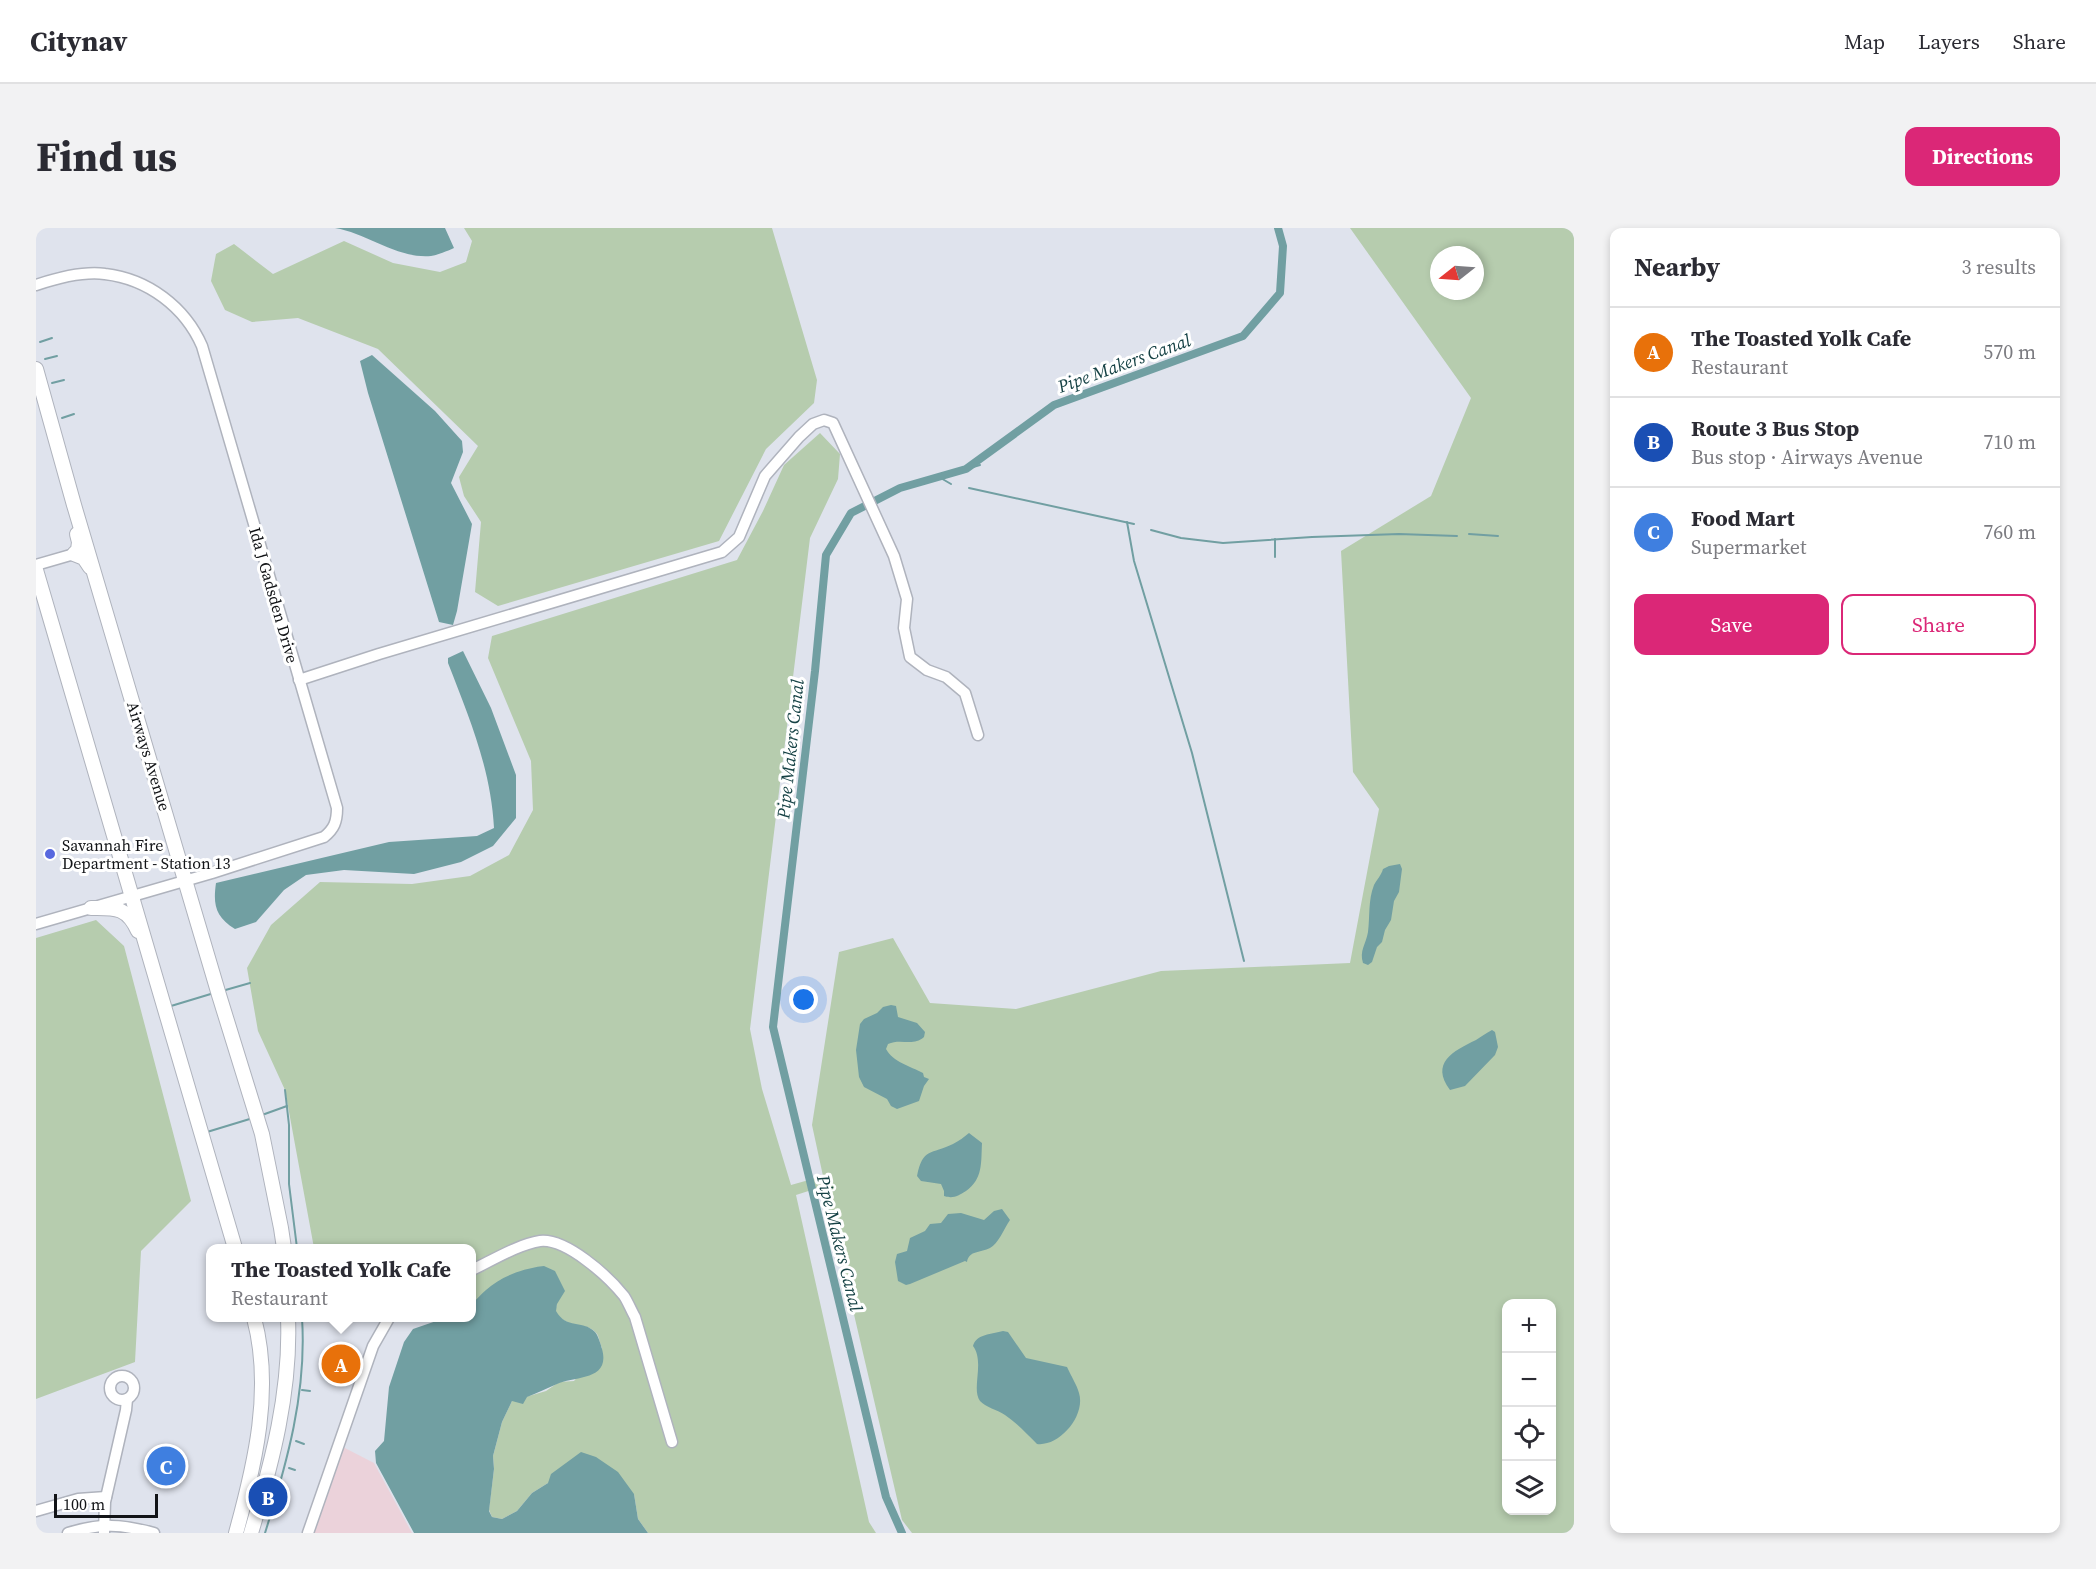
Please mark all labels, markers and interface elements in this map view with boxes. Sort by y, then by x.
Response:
text: Citynav [30,22,127,60]
text: Map [1844,27,1885,56]
text: Layers [1918,27,1980,56]
text: Share [2013,27,2066,56]
text: Find us [36,127,177,185]
button: Directions [1905,127,2060,186]
north arrow [1430,246,1484,300]
text: Nearby [1634,249,1720,285]
text: 3 results [1961,253,2036,281]
text: The Toasted Yolk Cafe [1691,323,1911,353]
water label: Pipe Makers Canal [1053,327,1194,399]
text: A [1647,338,1660,366]
text: 570 m [1983,338,2036,366]
text: Restaurant [1691,353,1788,381]
text: Route 3 Bus Stop [1691,413,1859,443]
text: B [1647,428,1660,456]
text: 710 m [1983,428,2036,456]
text: Bus stop · Airways Avenue [1691,443,1923,471]
text: Food Mart [1691,503,1795,533]
text: C [1647,518,1660,546]
text: 760 m [1983,518,2036,546]
street label: Ida J Gadsden Drive [244,524,304,666]
text: Supermarket [1691,533,1806,561]
button: Save [1634,594,1829,655]
button: Share [1841,594,2036,655]
water label: Pipe Makers Canal [770,678,810,821]
street label: Airways Avenue [122,699,176,813]
place label: Savannah Fire Department - Station 13 [62,834,230,874]
marker: Savannah Fire Department - Station 13 [43,847,57,861]
your location [789,985,818,1014]
water label: Pipe Makers Canal [811,1171,869,1314]
popup [206,1244,476,1322]
text: The Toasted Yolk Cafe [231,1254,451,1284]
text: Restaurant [231,1284,328,1312]
map controls [1502,1299,1556,1515]
button: + [1502,1299,1556,1353]
pin: A [322,1342,360,1386]
button: − [1502,1353,1556,1407]
button: locate [1502,1407,1556,1461]
pin: C [146,1444,186,1488]
button: layers [1502,1461,1556,1515]
pin: B [248,1474,288,1520]
scale bar [54,1491,158,1518]
text: 100 m [63,1493,105,1515]

